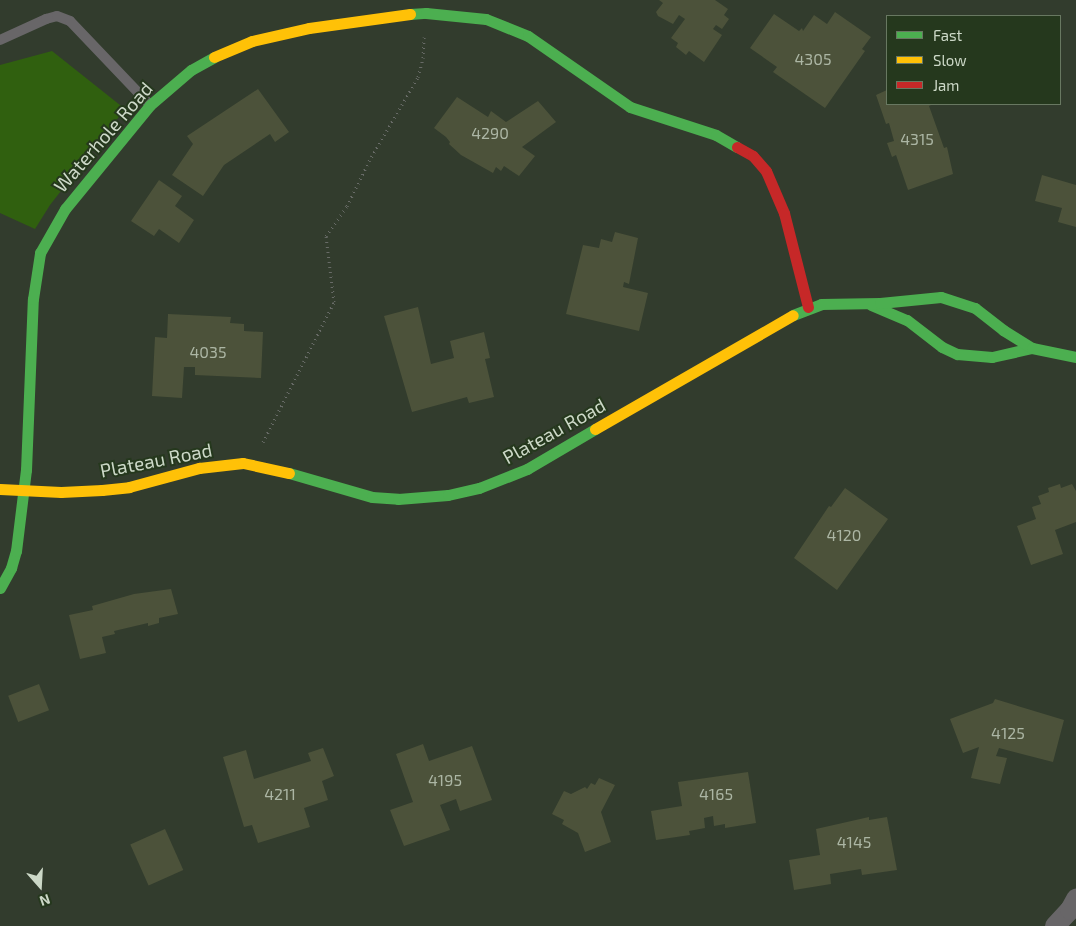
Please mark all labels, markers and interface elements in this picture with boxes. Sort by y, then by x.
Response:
legend [886,15,1061,105]
text: Fast [933,26,962,44]
house number: 4305 [795,49,831,69]
text: Slow [933,51,967,69]
text: Jam [933,76,959,94]
street label: Waterhole Road [49,77,157,197]
house number: 4290 [471,123,509,143]
house number: 4315 [900,129,934,149]
house number: 4035 [190,342,226,362]
street label: Plateau Road [499,393,609,469]
street label: Plateau Road [98,438,214,482]
house number: 4120 [827,525,861,545]
house number: 4125 [991,723,1025,743]
house number: 4195 [428,770,462,790]
house number: 4211 [264,784,296,804]
house number: 4165 [699,784,733,804]
house number: 4145 [837,832,871,852]
north arrow [15,861,65,911]
text: N [38,891,53,910]

